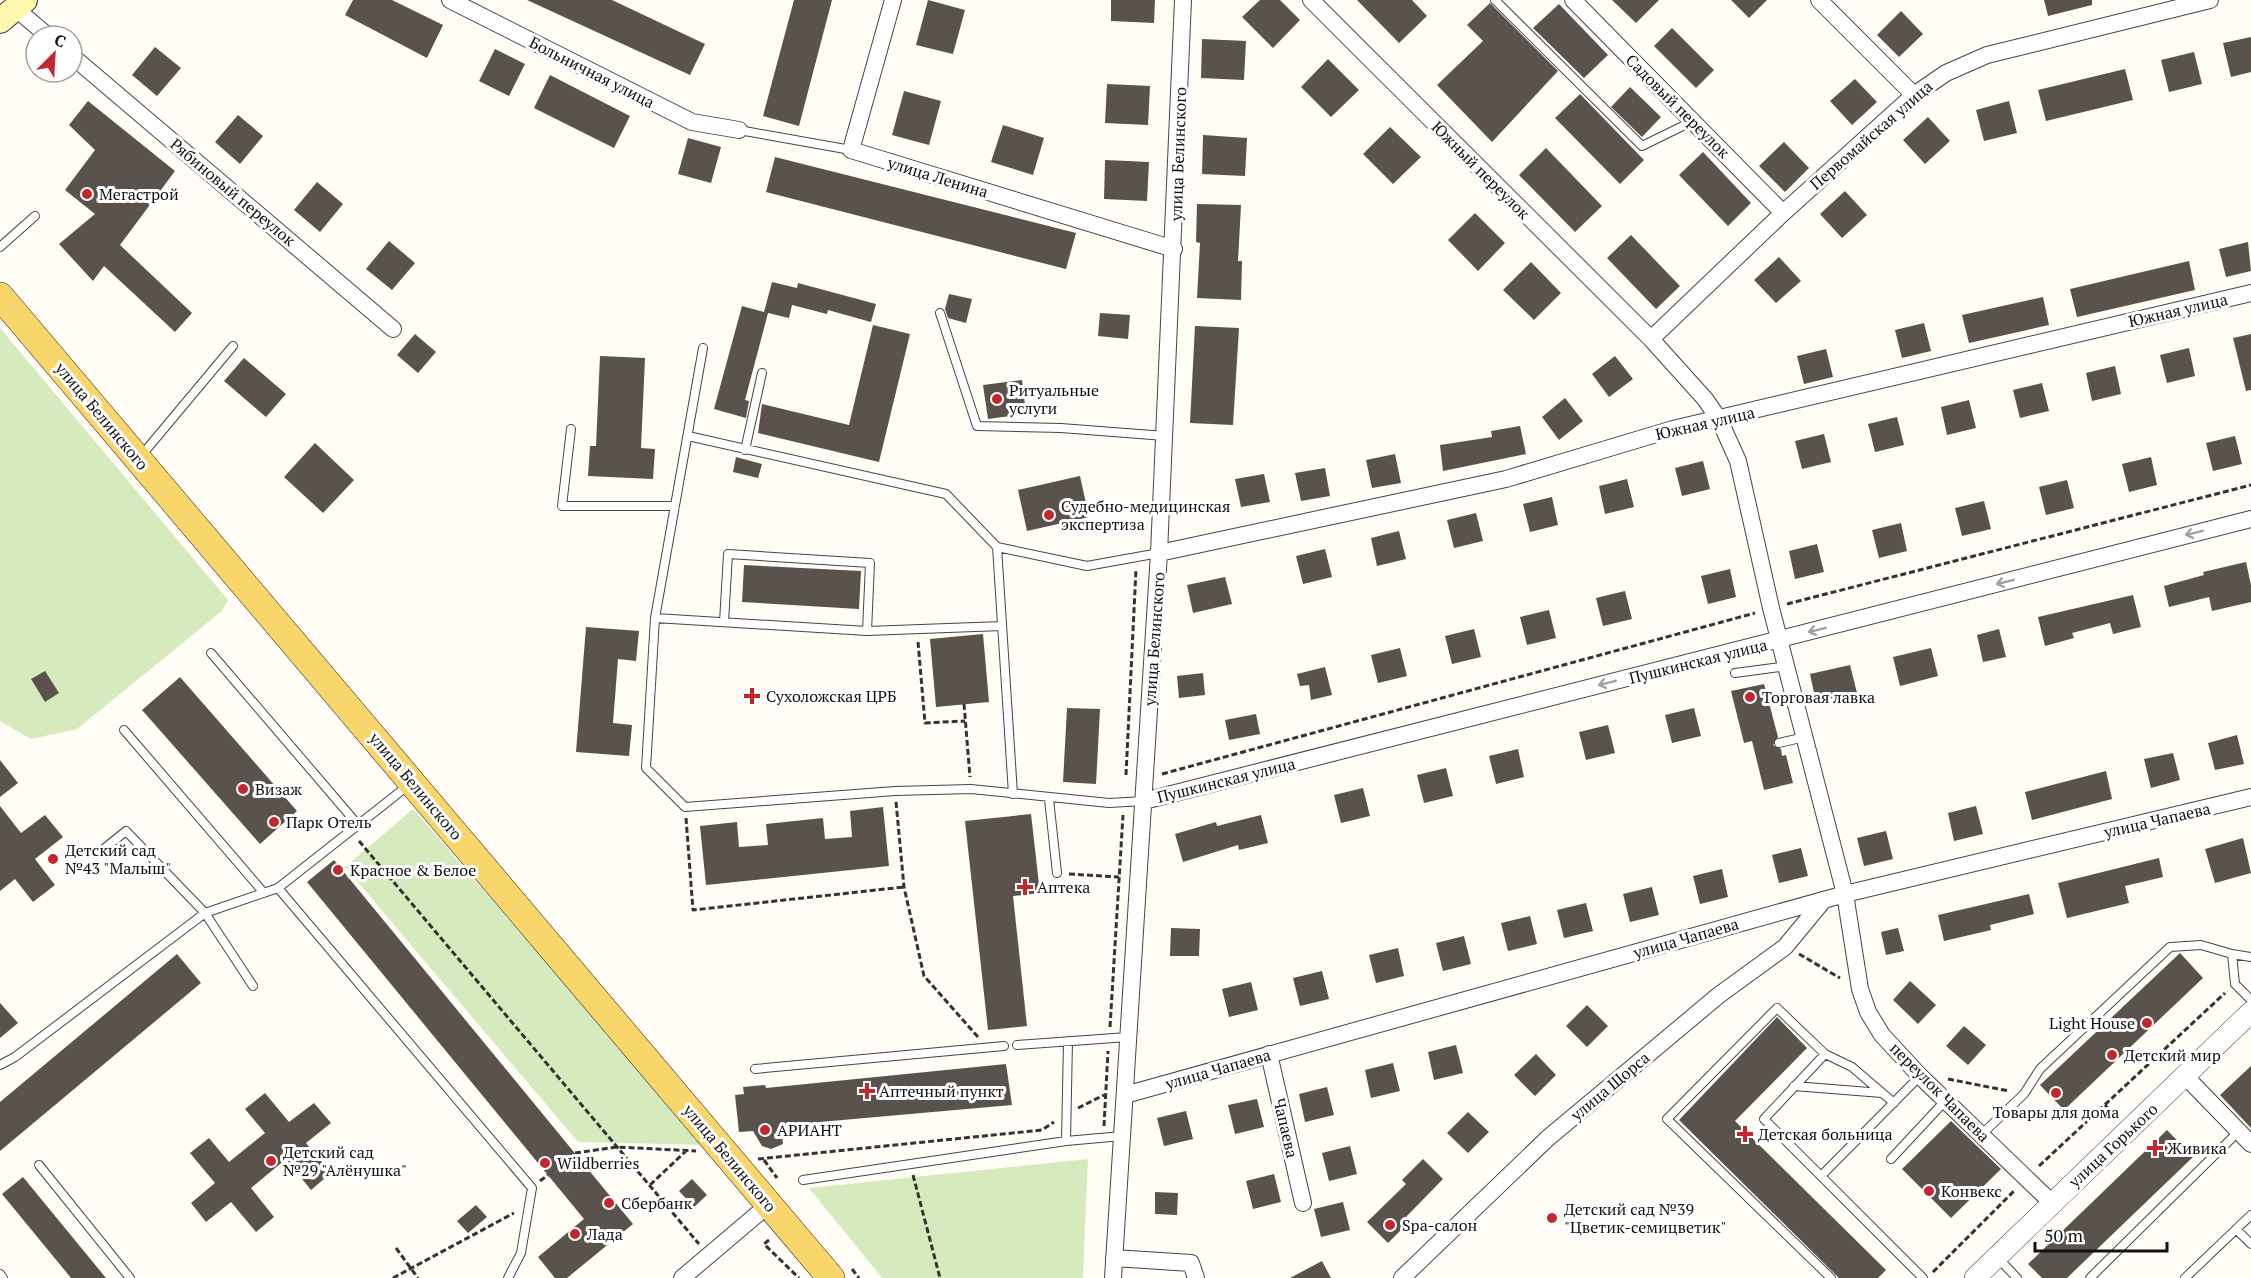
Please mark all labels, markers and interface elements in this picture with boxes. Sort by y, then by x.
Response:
north arrow [24,24,84,84]
text: С [51,28,69,52]
street label: Больничная улица [526,31,658,113]
street label: Садовый переулок [1621,49,1735,163]
street label: Первомайская улица [1805,75,1937,195]
street label: улица Белинского [1165,86,1191,222]
street label: Южный переулок [1427,116,1535,224]
street label: Рябиновый переулок [166,133,300,251]
street label: улица Ленина [884,151,991,203]
place label: Мегастрой [99,183,179,205]
marker: Мегастрой [80,187,94,201]
street label: Южная улица [2126,288,2230,332]
street label: улица Белинского [50,357,154,475]
place label: Ритуальные услуги [1008,379,1099,419]
marker: Ритуальные услуги [990,392,1004,406]
street label: Южная улица [1653,401,1757,445]
place label: Судебно-медицинская экспертиза [1061,495,1230,535]
marker: Судебно-медицинская экспертиза [1042,508,1056,522]
one-way arrow [2185,528,2204,540]
street label: улица Белинского [1138,571,1170,708]
one-way arrow [1996,576,2015,588]
one-way arrow [1807,625,1826,637]
street label: Пушкинская улица [1627,633,1769,689]
one-way arrow [1598,678,1617,690]
place label: Сухоложская ЦРБ [766,685,897,707]
place label: Торговая лавка [1762,686,1875,708]
marker: Сухоложская ЦРБ [743,687,761,705]
marker: Торговая лавка [1743,690,1757,704]
street label: улица Белинского [364,727,468,845]
street label: Пушкинская улица [1155,752,1297,808]
place label: Визаж [255,778,302,800]
marker: Визаж [236,782,250,796]
street label: улица Чапаева [2101,797,2212,843]
place label: Парк Отель [286,811,372,833]
marker: Парк Отель [267,815,281,829]
place label: Детский сад №43 "Малыш" [65,839,171,879]
marker: Детский сад №43 "Малыш" [46,852,60,866]
place label: Красное & Белое [350,859,476,881]
marker: Красное & Белое [331,863,345,877]
place label: Аптека [1037,876,1090,898]
marker: Аптека [1018,880,1032,894]
street label: улица Чапаева [1630,912,1741,964]
place label: Light House [2049,1012,2135,1034]
marker: Light House [2140,1016,2154,1030]
street label: переулок Чапаева [1885,1037,1995,1147]
street label: улица Чапаева [1162,1043,1273,1095]
place label: Детский мир [2124,1044,2221,1066]
street label: улица Щорса [1565,1046,1654,1126]
marker: Детский мир [2105,1048,2119,1062]
place label: Аптечный пункт [879,1080,1004,1102]
marker: Аптечный пункт [860,1084,874,1098]
marker: Товары для дома [2049,1086,2063,1100]
street label: Чапаева [1268,1096,1304,1160]
street label: улица Горького [2063,1098,2162,1193]
street label: улица Белинского [678,1099,782,1217]
place label: Товары для дома [1993,1101,2119,1123]
place label: АРИАНТ [777,1119,842,1141]
marker: АРИАНТ [758,1123,772,1137]
place label: Детская больница [1758,1123,1893,1145]
marker: Детская больница [1736,1125,1754,1143]
place label: Живика [2167,1137,2227,1159]
place label: Детский сад №29 "Алёнушка" [283,1141,407,1181]
marker: Живика [2148,1141,2162,1155]
place label: Wildberries [557,1152,639,1174]
marker: Детский сад №29 "Алёнушка" [264,1154,278,1168]
marker: Wildberries [538,1156,552,1170]
place label: Конвекс [1941,1180,2002,1202]
marker: Конвекс [1922,1184,1936,1198]
place label: Сбербанк [621,1192,693,1214]
marker: Сбербанк [602,1196,616,1210]
place label: Детский сад №39 "Цветик-семицветик" [1564,1198,1727,1238]
marker: Детский сад №39 "Цветик-семицветик" [1545,1211,1559,1225]
place label: Spa-салон [1402,1214,1478,1236]
scale bar [2035,1215,2167,1253]
marker: Spa-салон [1383,1218,1397,1232]
place label: Лада [586,1223,623,1245]
text: 50 m [2044,1223,2084,1247]
marker: Лада [568,1227,582,1241]

